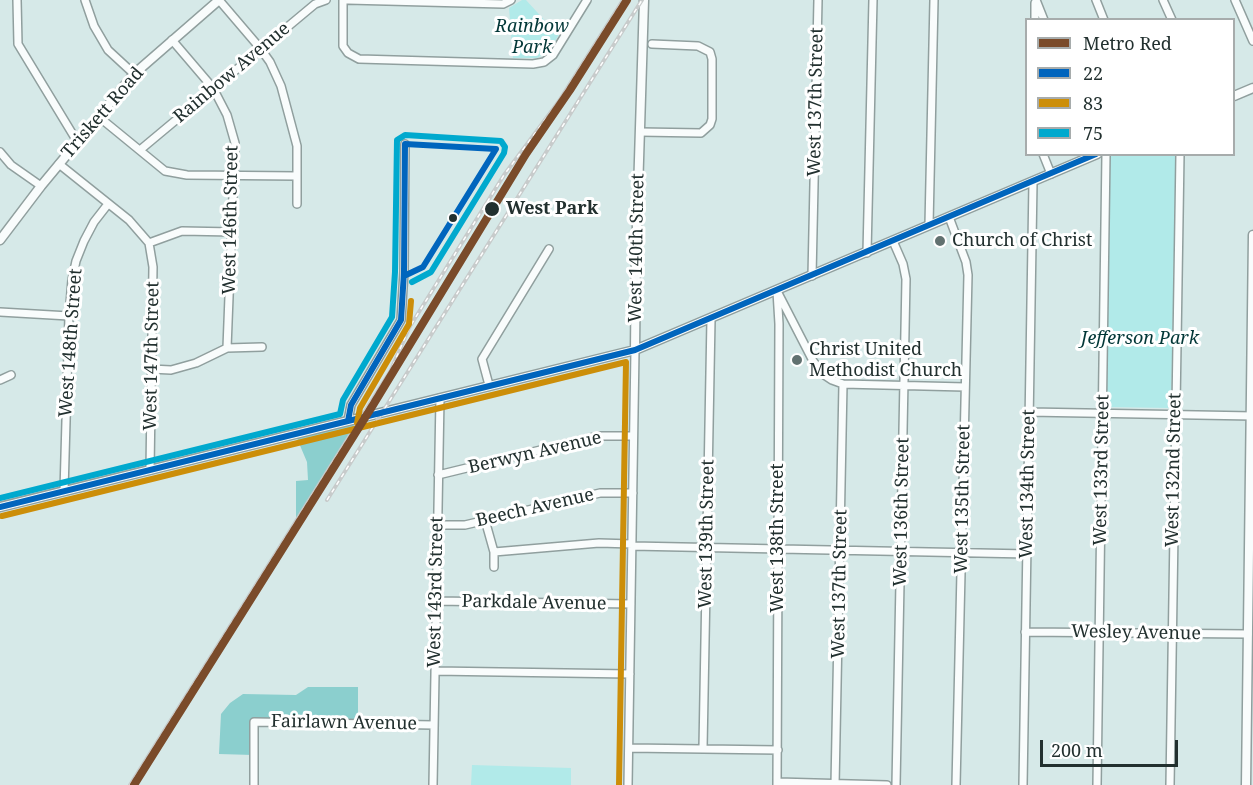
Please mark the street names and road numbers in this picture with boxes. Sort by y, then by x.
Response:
street label: Rainbow Avenue [169,18,295,128]
street label: West 137th Street [804,27,828,177]
street label: Triskett Road [57,63,149,163]
street label: West 146th Street [219,145,243,295]
street label: West 140th Street [625,173,649,323]
street label: West 148th Street [55,268,87,418]
street label: West 147th Street [140,281,164,431]
street label: West 132nd Street [1162,393,1186,547]
street label: West 133rd Street [1090,394,1114,546]
street label: West 134th Street [1016,409,1040,559]
street label: West 135th Street [951,424,975,574]
street label: Berwyn Avenue [466,427,604,479]
street label: West 136th Street [890,437,914,587]
street label: West 139th Street [695,459,719,609]
street label: West 138th Street [767,463,789,613]
street label: Beech Avenue [474,484,596,532]
street label: West 137th Street [828,509,852,659]
street label: West 143rd Street [424,516,448,668]
street label: Parkdale Avenue [461,591,607,615]
street label: Wesley Avenue [1071,621,1201,645]
street label: Fairlawn Avenue [271,711,417,735]

